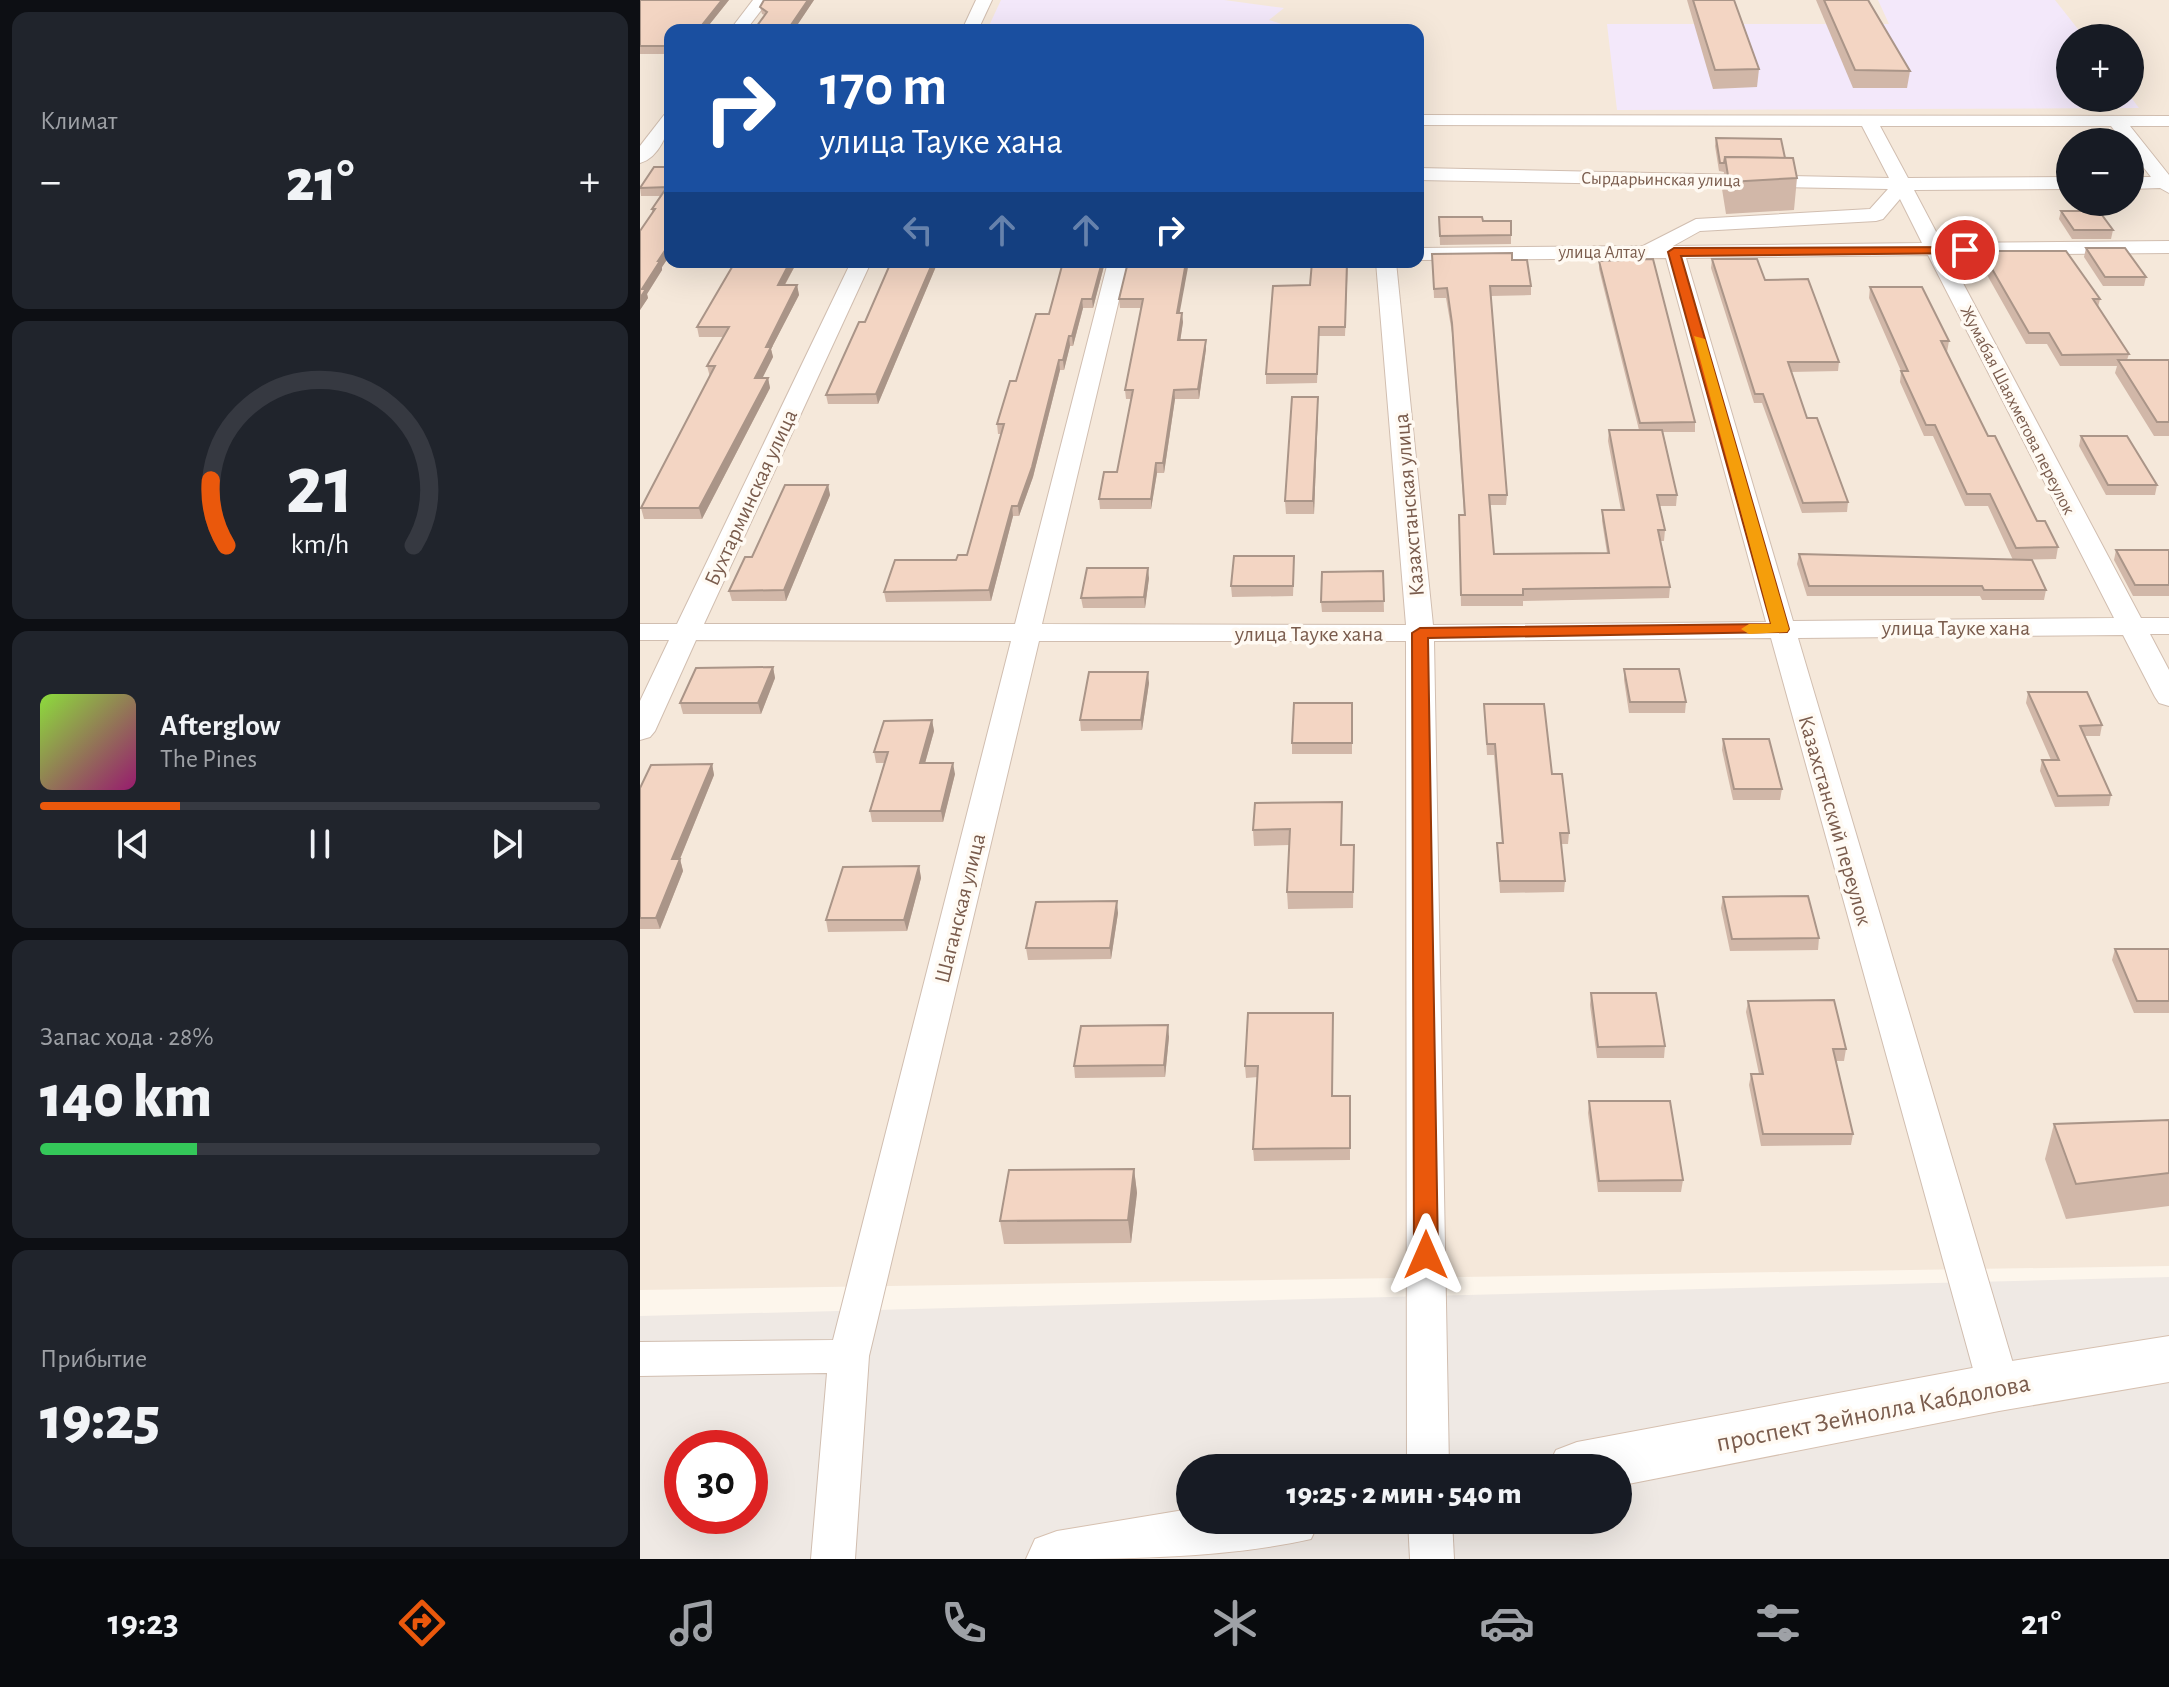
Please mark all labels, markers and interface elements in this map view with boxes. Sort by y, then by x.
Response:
map controls [2056,24,2144,216]
button: + [2056,24,2144,112]
icon: right [688,56,792,160]
text: 170 m [820,59,947,115]
text: Климат [40,108,117,134]
text: улица Тауке хана [820,124,1063,160]
button: − [2056,128,2144,216]
text: 21° [286,152,354,212]
text: − [40,160,61,204]
text: + [579,160,600,204]
street label: Сырдарьинская улица [1581,170,1741,190]
icon: left [896,208,940,252]
icon: ahead [980,208,1024,252]
icon: ahead [1064,208,1108,252]
icon: right [1148,208,1192,252]
pin [1931,216,1999,284]
icon: arrive [1943,228,1987,272]
street label: улица Алтау [1558,244,1646,262]
street label: Жумабая Шаяхметова переулок [1957,303,2079,518]
street label: Бухтарминская улица [700,406,801,589]
street label: Казахстанская улица [1390,412,1428,597]
text: 21 [285,445,355,529]
text: km/h [291,530,349,559]
street label: улица Тауке хана [1881,617,2030,639]
street label: улица Тауке хана [1234,623,1383,645]
text: Afterglow [160,711,281,741]
street label: Казахстанский переулок [1795,713,1876,928]
text: The Pines [160,746,257,772]
icon: previous [111,822,155,866]
icon: pause [298,822,342,866]
icon: next [485,822,529,866]
street label: Шаганская улица [931,831,989,985]
text: Запас хода · 28% [40,1024,214,1050]
text: 140 km [40,1068,212,1128]
position arrow [1384,1213,1468,1297]
text: Прибытие [40,1346,147,1372]
street label: проспект Зейнолла Кабдолова [1714,1370,2032,1456]
text: 19:25 [40,1390,160,1450]
speed limit sign: 30 [664,1430,768,1534]
text: 19:25 · 2 мин · 540 m [1286,1479,1522,1509]
icon: directions [394,1595,450,1651]
icon: music [665,1595,721,1651]
icon: phone [936,1595,992,1651]
icon: climate [1207,1595,1263,1651]
icon: car [1479,1595,1535,1651]
icon: filters [1750,1595,1806,1651]
text: 19:23 [108,1605,179,1641]
text: 21° [2021,1605,2061,1641]

